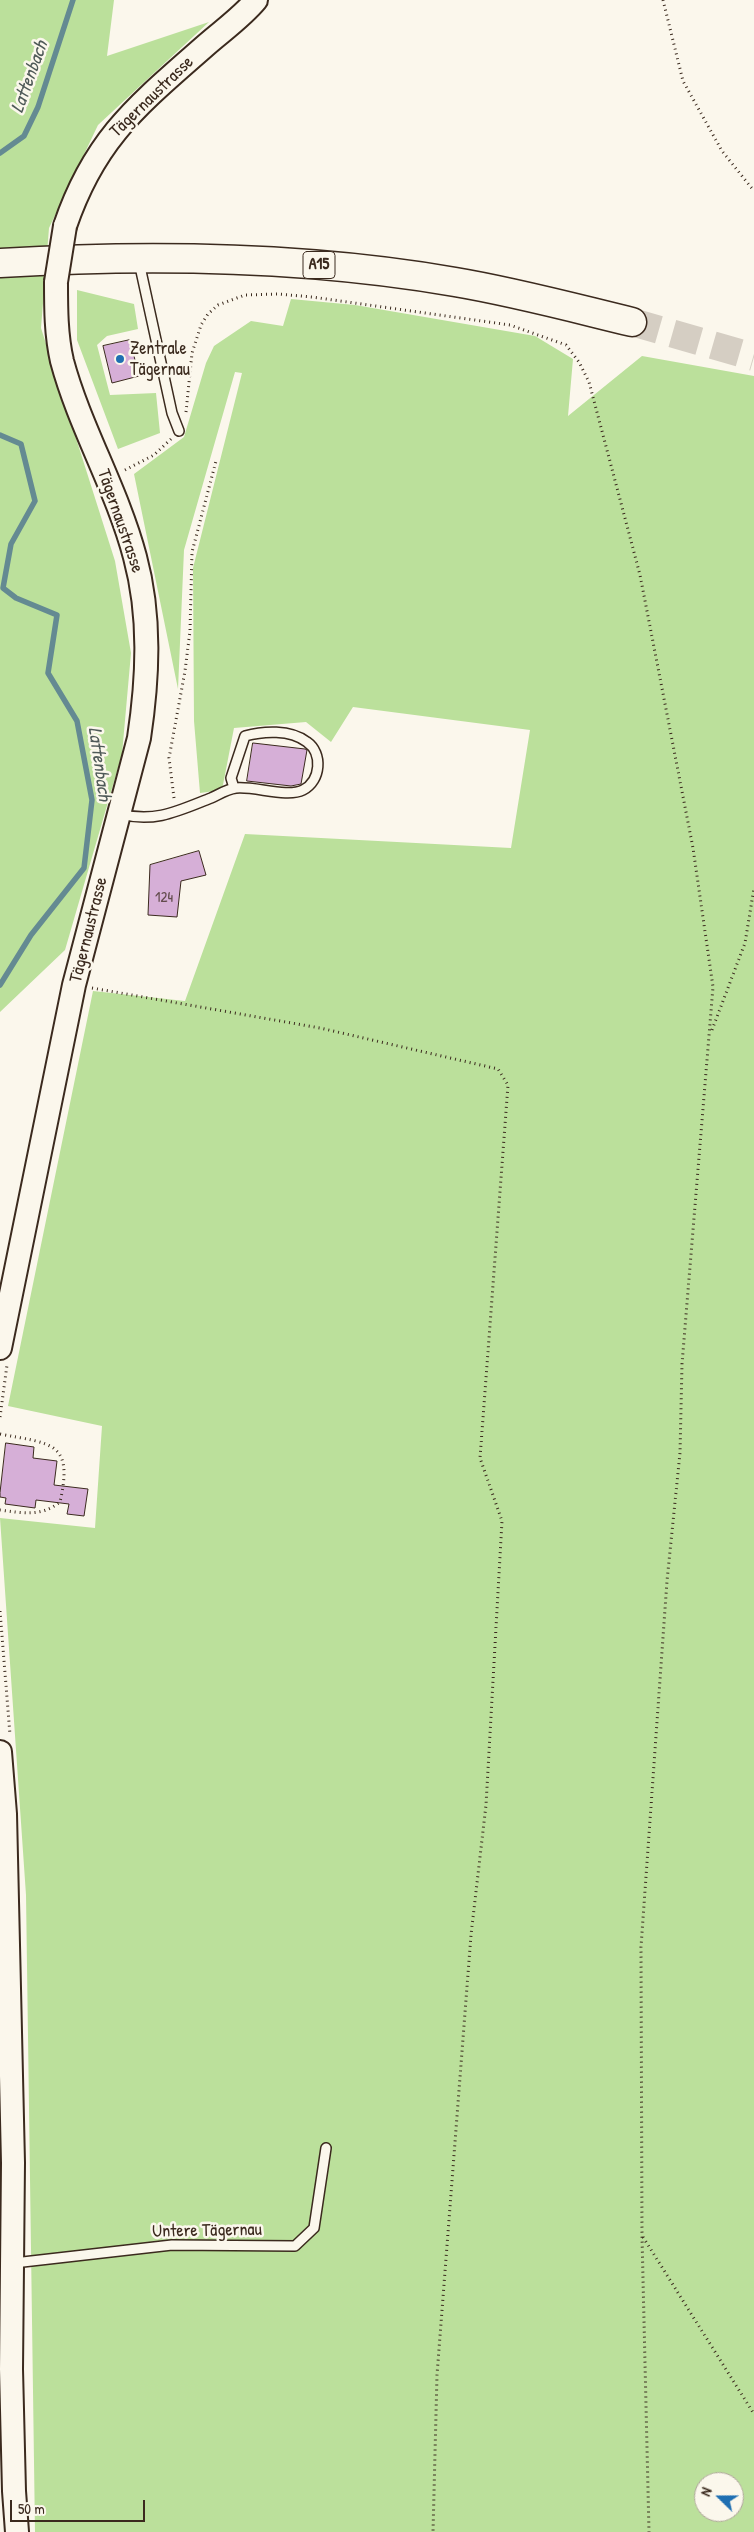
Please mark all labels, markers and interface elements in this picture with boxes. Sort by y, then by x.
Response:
water label: Lattenbach [7,38,53,116]
street label: Tägernaustrasse [106,52,198,142]
road number: A15 [303,252,335,278]
place label: Zentrale Tägernau [130,338,190,380]
marker: Zentrale Tägernau [114,353,126,365]
street label: Tägernaustrasse [92,466,148,576]
water label: Lattenbach [83,726,115,802]
street label: Tägernaustrasse [65,875,113,985]
house number: 124 [155,889,173,907]
street label: Untere Tägernau [152,2219,262,2243]
north arrow [694,2472,744,2522]
text: N [695,2485,716,2499]
scale bar [12,2490,148,2522]
text: 50 m [18,2498,45,2519]

